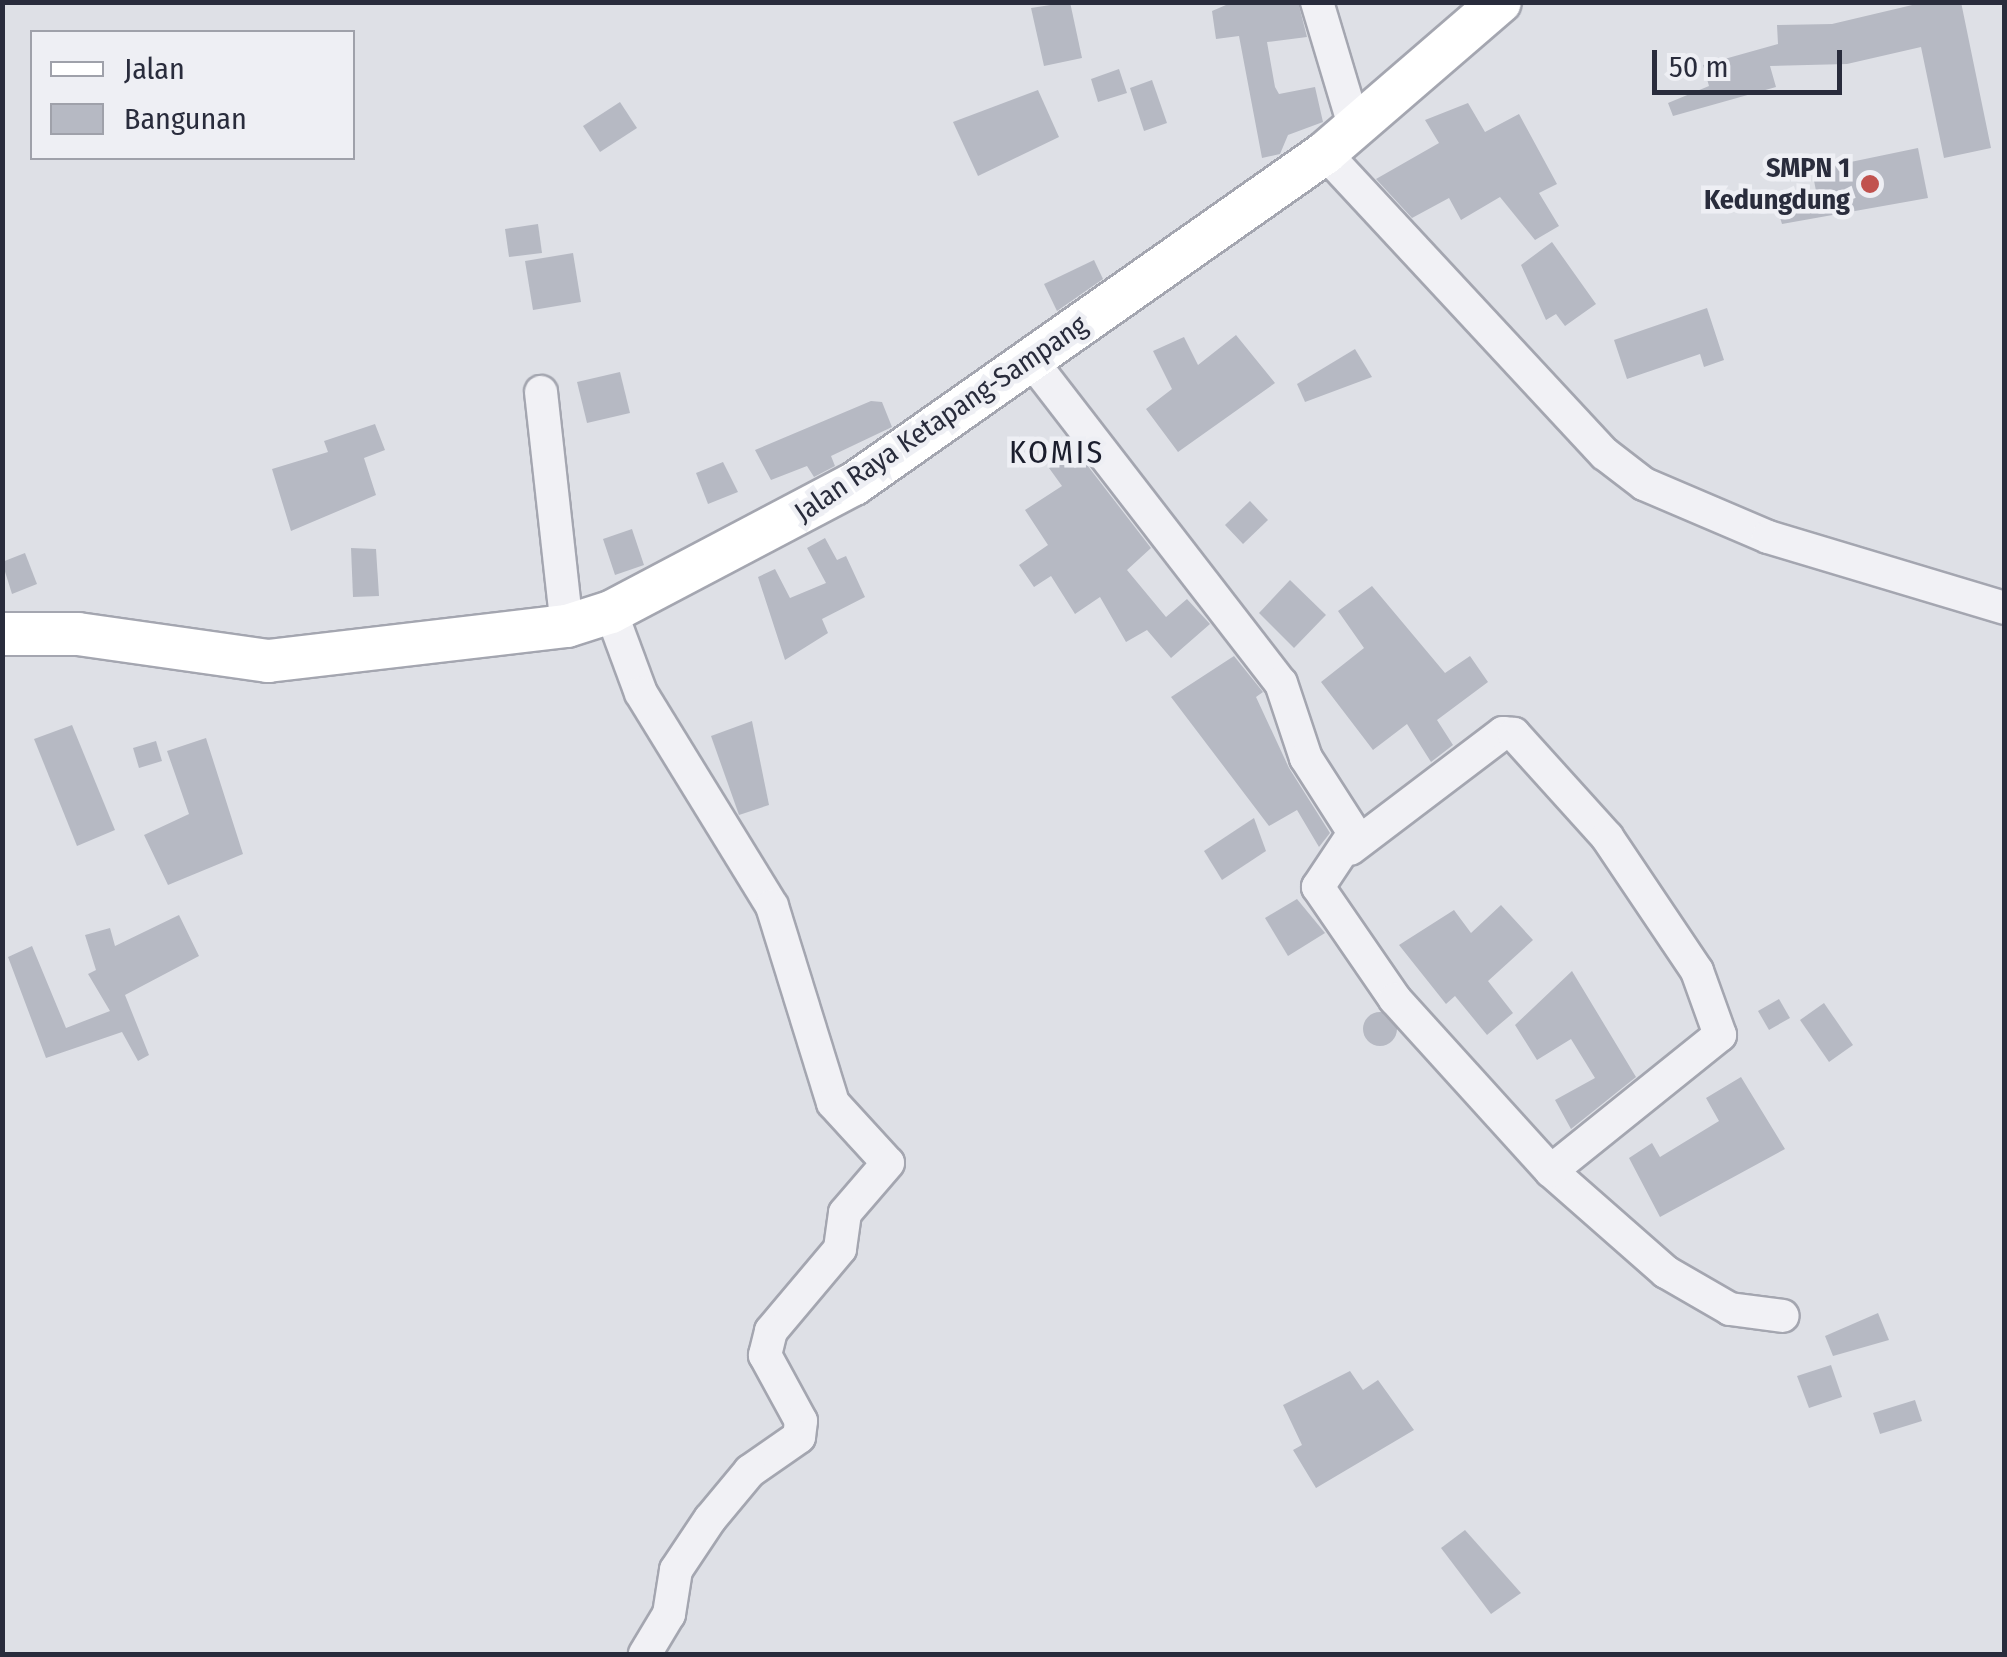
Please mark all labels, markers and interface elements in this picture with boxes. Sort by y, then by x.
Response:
legend [30,30,355,160]
scale bar [1657,30,1847,92]
text: 50 m [1669,49,1729,85]
text: Jalan [124,51,185,87]
text: Bangunan [124,101,247,137]
place label: SMPN 1 Kedungdung [1704,151,1850,217]
marker: SMPN 1 Kedungdung [1859,173,1881,195]
street label: Jalan Raya Ketapang-Sampang [788,308,1094,530]
district label: KOMIS [1009,433,1105,471]

